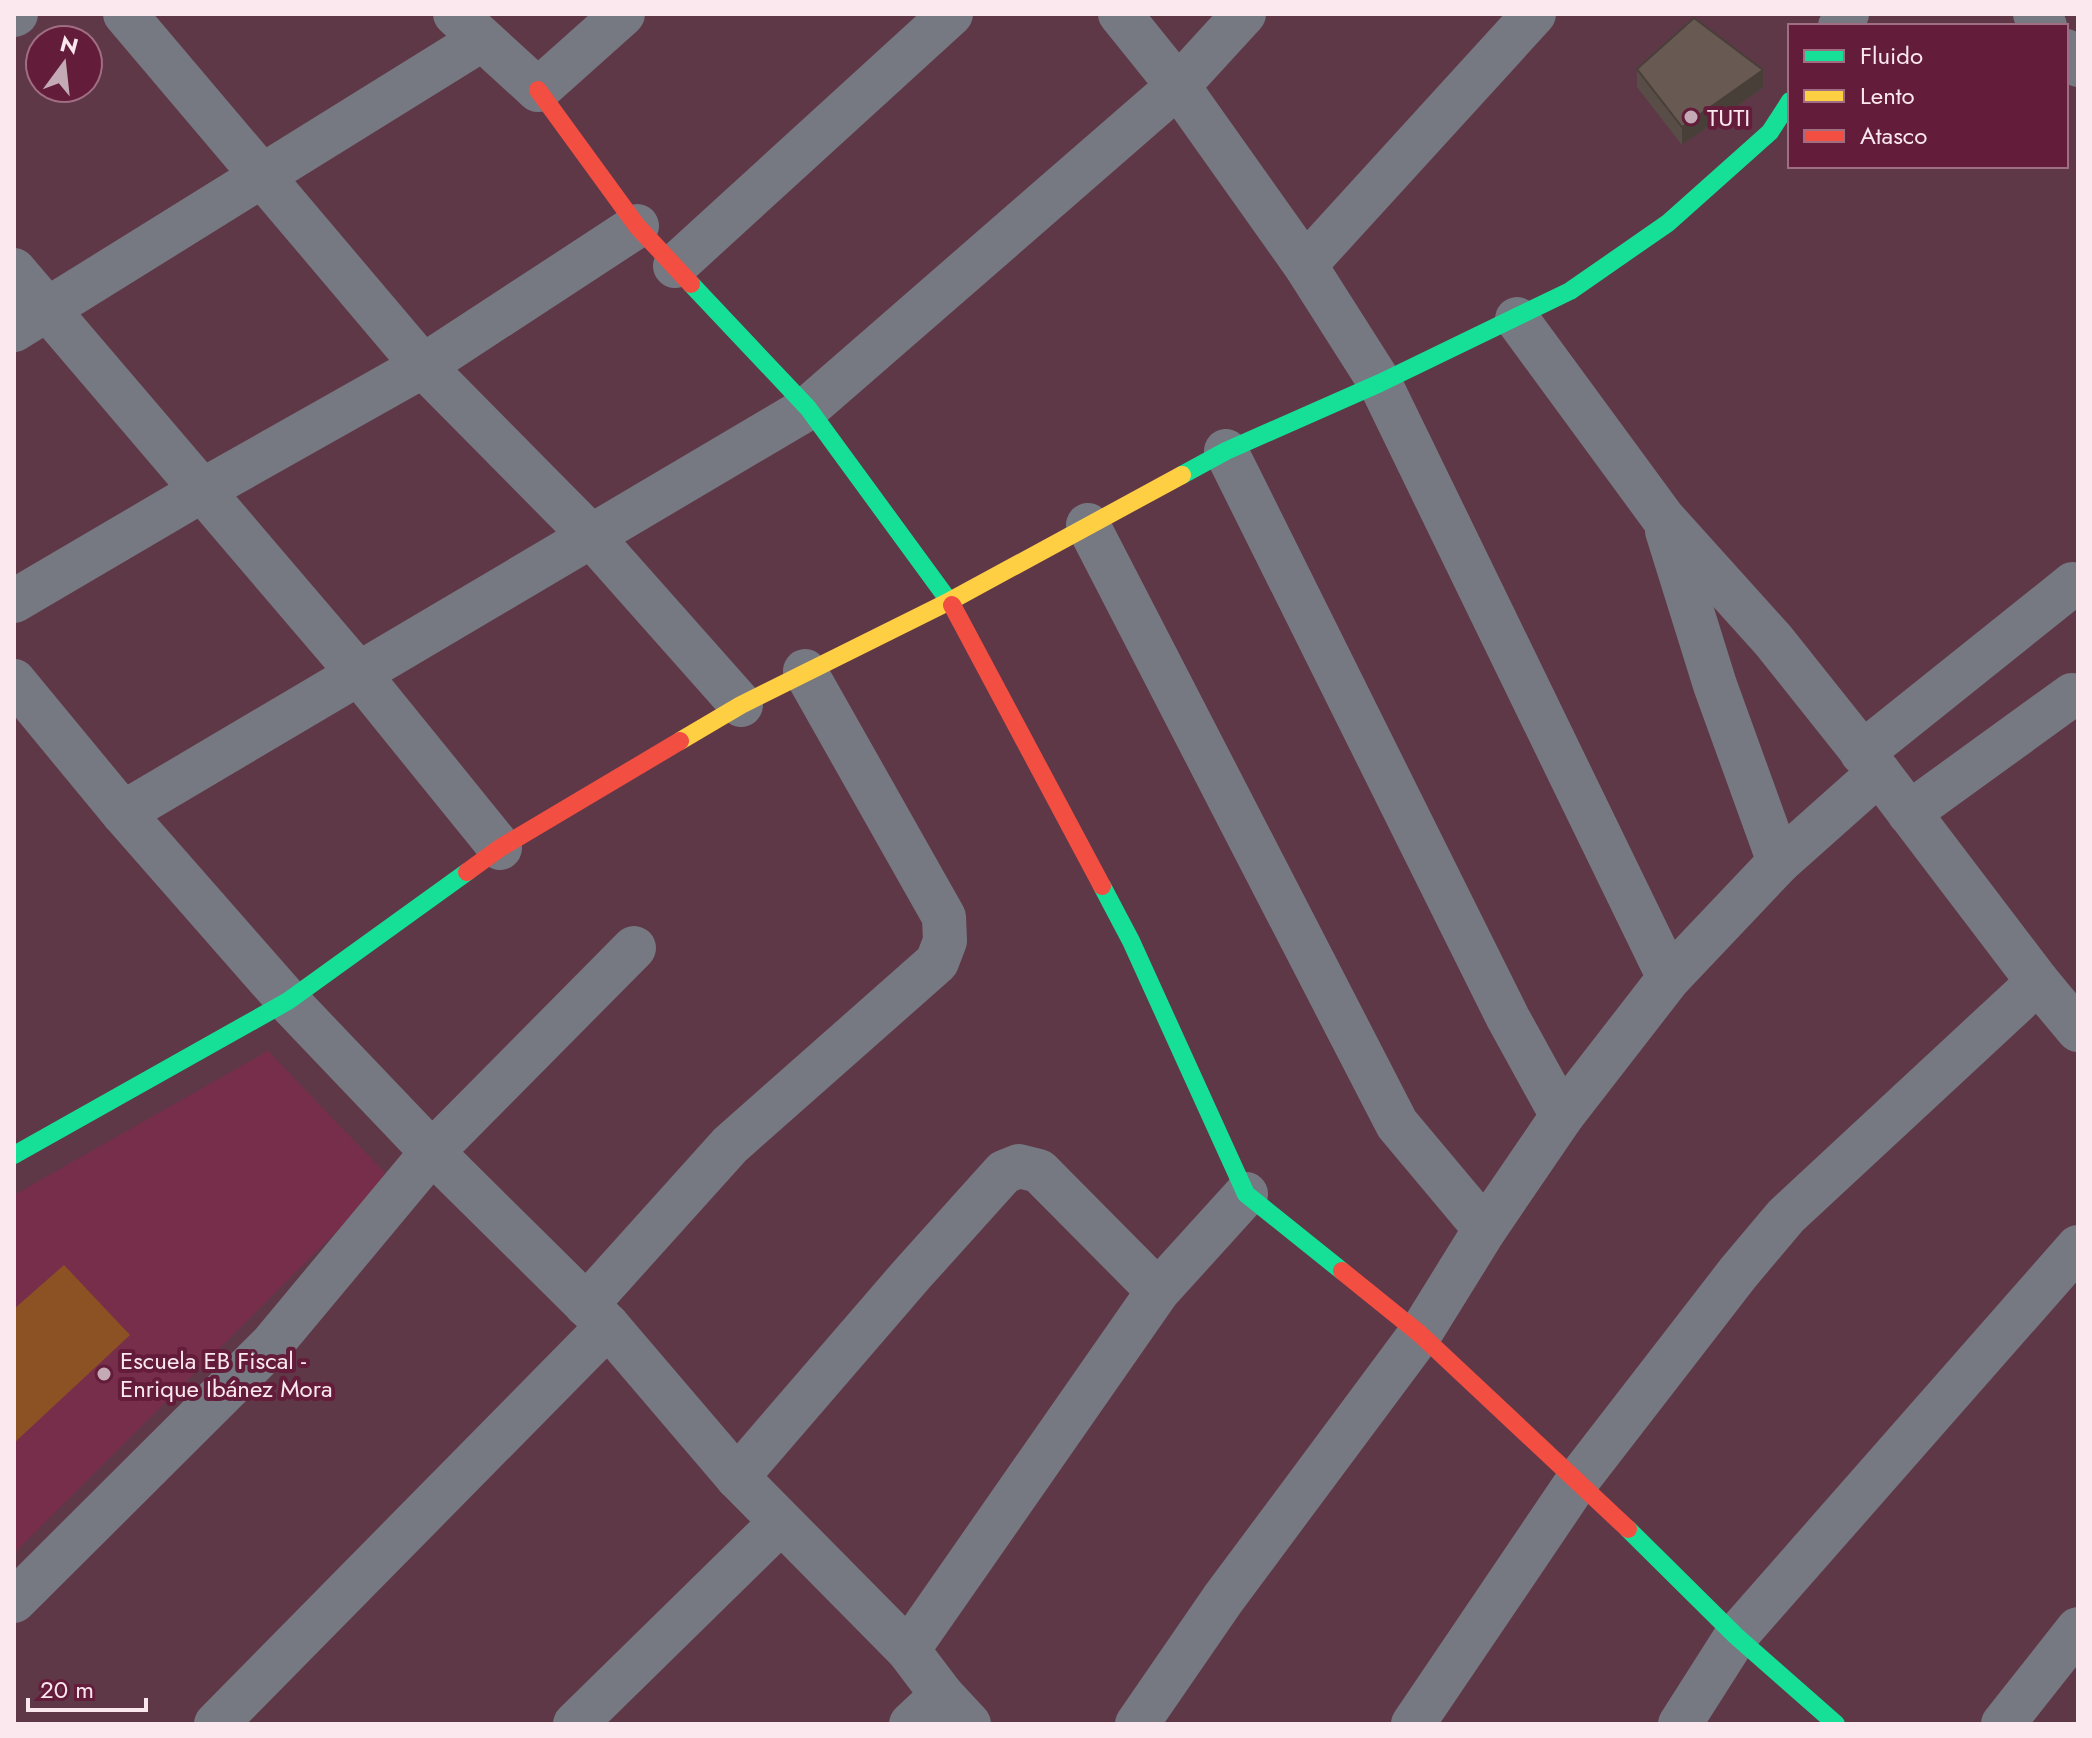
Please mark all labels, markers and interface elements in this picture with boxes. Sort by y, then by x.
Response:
north arrow [24,24,104,104]
legend [1788,24,2068,168]
text: N [57,27,82,62]
text: Fluido [1860,38,1923,73]
text: Lento [1860,78,1915,113]
place label: TUTI [1707,100,1750,135]
marker: TUTI [1682,108,1700,126]
text: Atasco [1860,118,1927,153]
place label: Escuela EB Fiscal - Enrique Ibánez Mora [120,1343,332,1406]
marker: Escuela EB Fiscal - Enrique Ibánez Mora [95,1365,113,1383]
scale bar [28,1662,146,1712]
text: 20 m [40,1672,94,1707]

